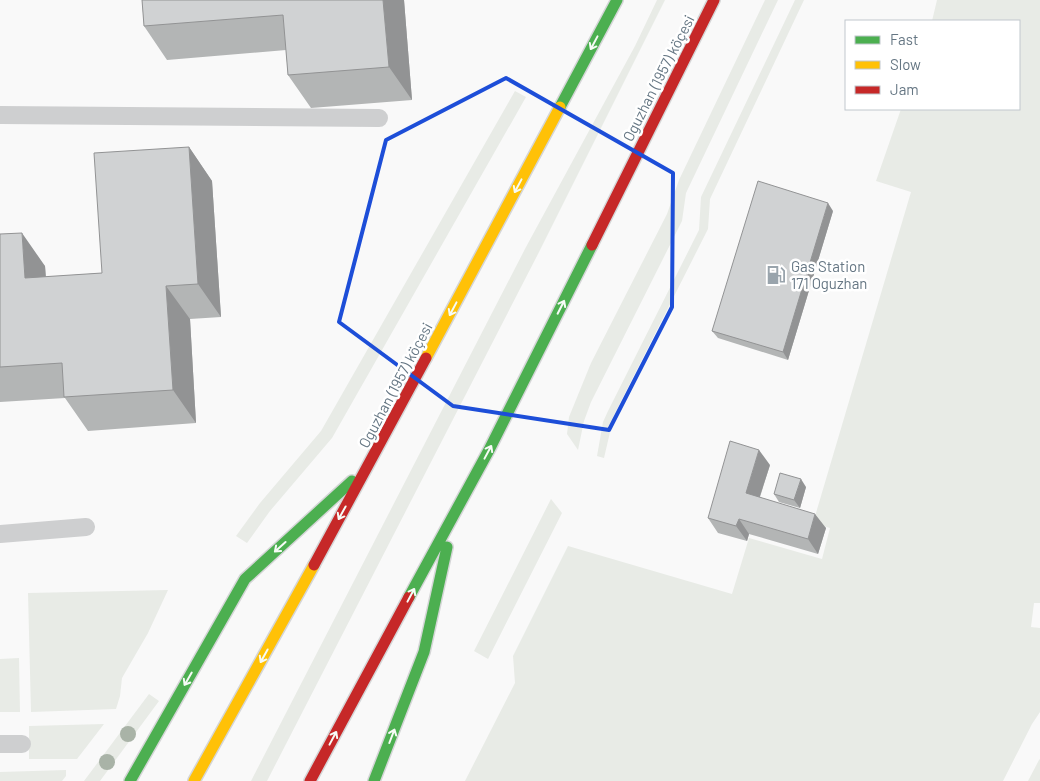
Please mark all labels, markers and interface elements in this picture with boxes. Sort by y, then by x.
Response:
street label: Oguzhan (1957) köçesi [618,12,698,144]
legend [845,20,1020,110]
text: Fast [890,30,918,48]
one-way arrow [589,35,598,50]
text: Slow [890,55,921,73]
text: Jam [890,80,919,98]
one-way arrow [513,179,523,194]
place label: Gas Station 171 Oguzhan [791,257,867,292]
fuel station icon: Gas Station 171 Oguzhan [765,264,787,286]
one-way arrow [557,300,566,315]
one-way arrow [447,301,457,315]
street label: Oguzhan (1957) köçesi [354,319,436,451]
one-way arrow [483,445,493,460]
one-way arrow [337,506,347,520]
one-way arrow [274,541,287,553]
one-way arrow [406,588,416,603]
one-way arrow [258,648,268,662]
one-way arrow [183,671,193,685]
one-way arrow [388,728,397,743]
one-way arrow [329,731,338,746]

